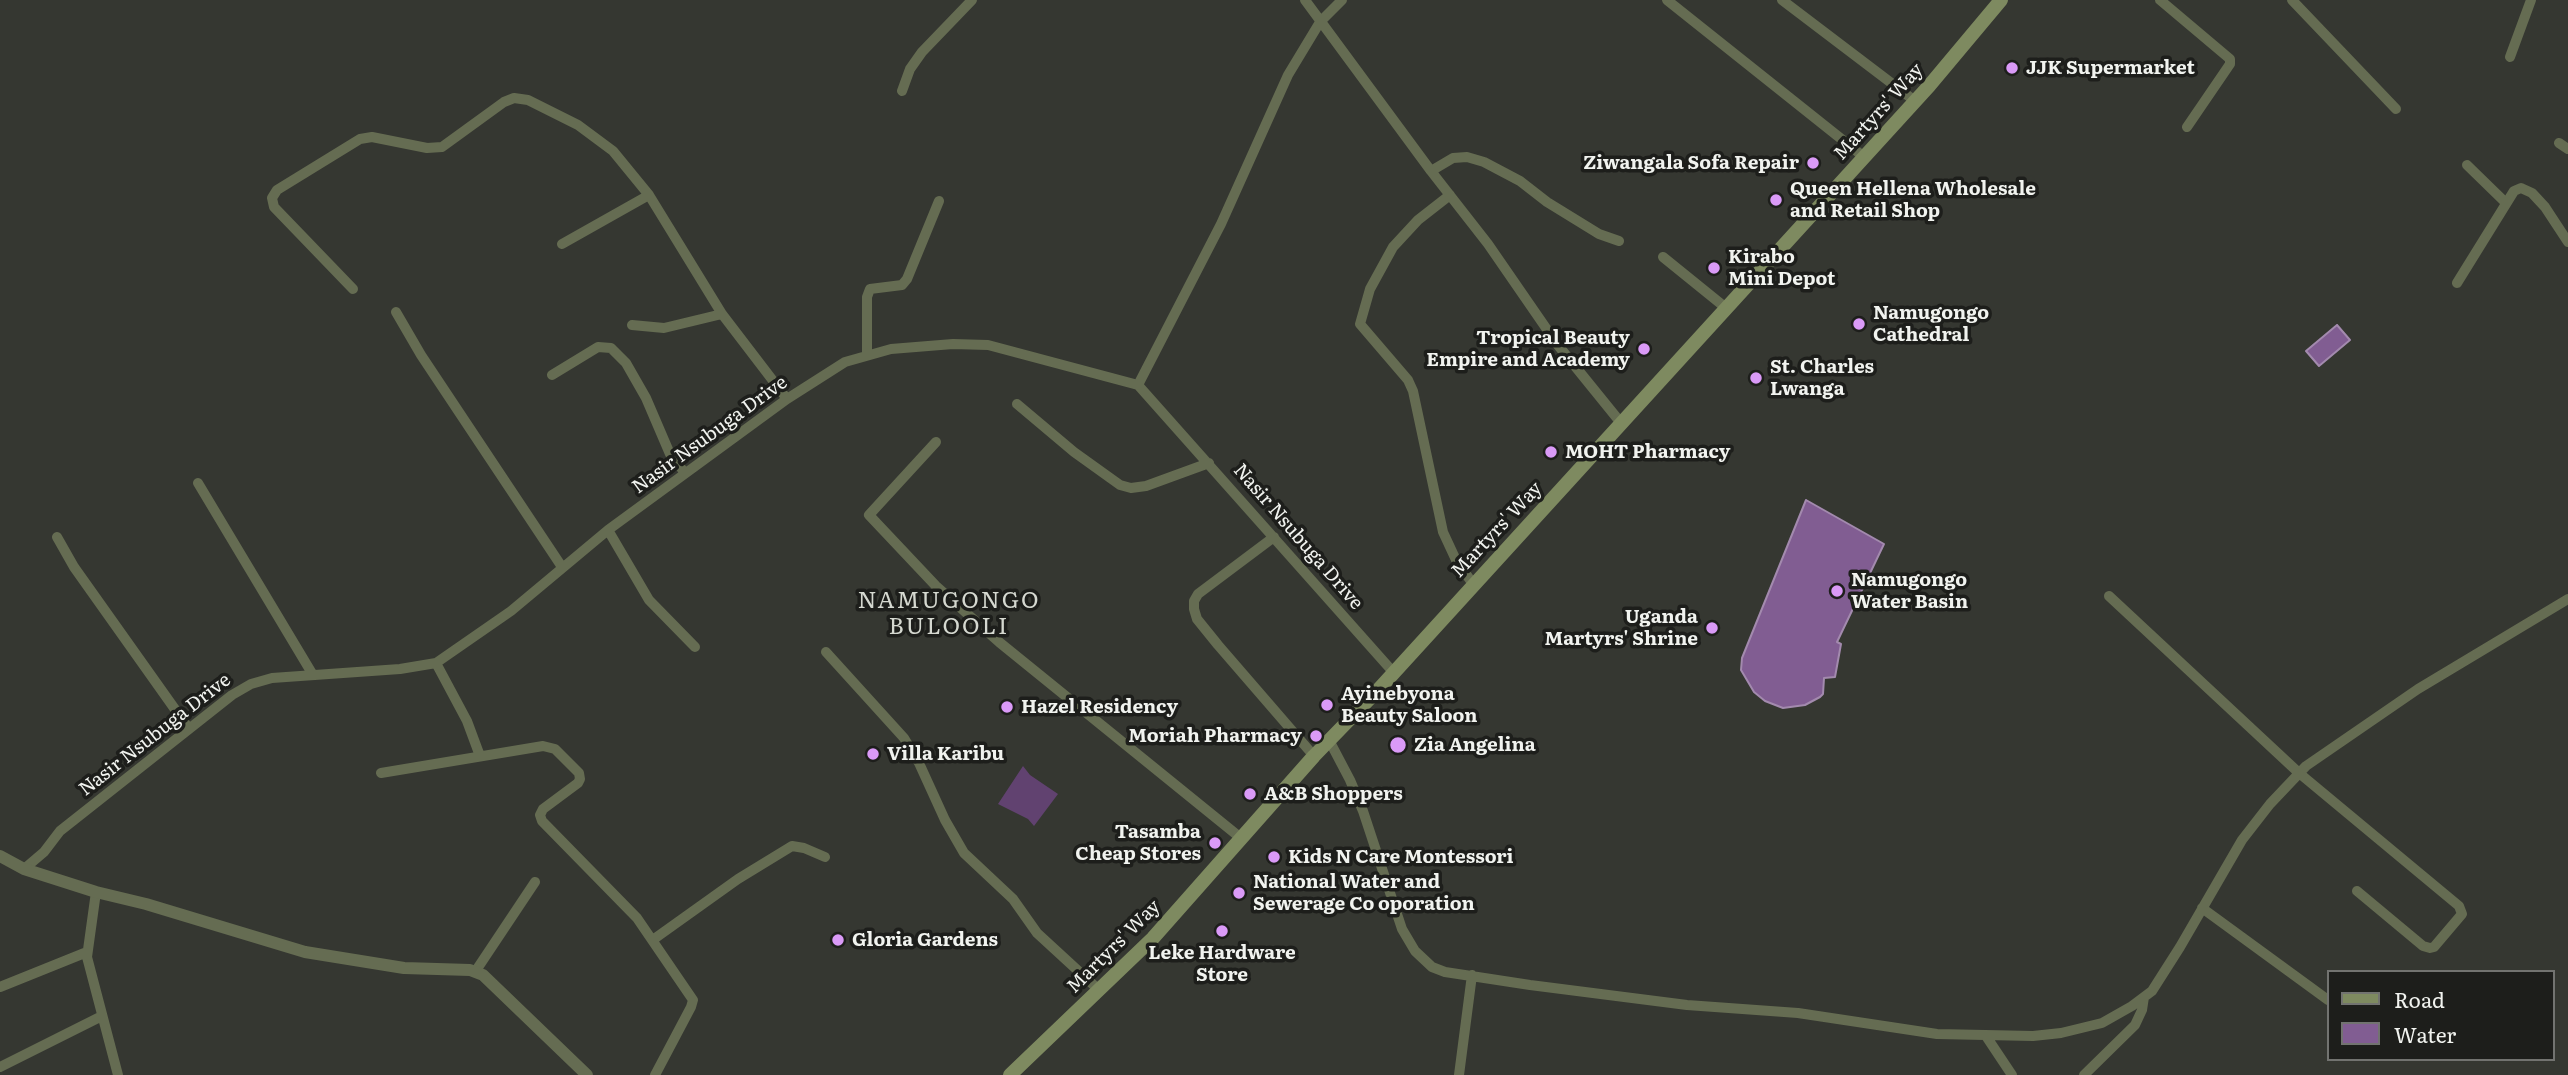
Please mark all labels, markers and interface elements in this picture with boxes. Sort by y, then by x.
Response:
place label: JJK Supermarket [2026,57,2195,79]
street label: Martyrs' Way [1829,59,1929,165]
marker: JJK Supermarket [2004,60,2020,76]
place label: Ziwangala Sofa Repair [1583,152,1799,174]
marker: Ziwangala Sofa Repair [1805,155,1821,171]
place label: Queen Hellena Wholesale and Retail Shop [1790,178,2036,222]
marker: Queen Hellena Wholesale and Retail Shop [1768,192,1784,208]
place label: Kirabo Mini Depot [1728,246,1835,290]
marker: Kirabo Mini Depot [1706,260,1722,276]
place label: Namugongo Cathedral [1873,302,1989,346]
marker: Namugongo Cathedral [1851,316,1867,332]
place label: Tropical Beauty Empire and Academy [1426,327,1630,371]
marker: Tropical Beauty Empire and Academy [1636,341,1652,357]
place label: St. Charles Lwanga [1770,356,1874,400]
marker: St. Charles Lwanga [1748,370,1764,386]
street label: Nasir Nsubuga Drive [628,371,792,499]
place label: MOHT Pharmacy [1565,441,1730,463]
marker: MOHT Pharmacy [1543,444,1559,460]
street label: Nasir Nsubuga Drive [1228,459,1368,615]
street label: Martyrs' Way [1447,477,1547,583]
place label: Namugongo Water Basin [1851,569,1968,613]
marker: Namugongo Water Basin [1829,583,1845,599]
district label: NAMUGONGO BULOOLI [859,587,1039,641]
place label: Uganda Martyrs' Shrine [1545,606,1698,650]
marker: Uganda Martyrs' Shrine [1704,620,1720,636]
street label: Nasir Nsubuga Drive [75,669,235,801]
place label: Ayinebyona Beauty Saloon [1341,683,1477,727]
place label: Hazel Residency [1021,696,1178,718]
marker: Ayinebyona Beauty Saloon [1319,697,1335,713]
marker: Hazel Residency [999,699,1015,715]
place label: Moriah Pharmacy [1128,725,1302,747]
marker: Moriah Pharmacy [1308,728,1324,744]
place label: Zia Angelina [1414,734,1536,756]
marker: Zia Angelina [1388,735,1408,755]
place label: Villa Karibu [887,743,1004,765]
marker: Villa Karibu [865,746,881,762]
place label: A&B Shoppers [1264,783,1403,805]
marker: A&B Shoppers [1242,786,1258,802]
place label: Tasamba Cheap Stores [1075,821,1201,865]
marker: Tasamba Cheap Stores [1207,835,1223,851]
place label: Kids N Care Montessori [1288,846,1514,868]
marker: Kids N Care Montessori [1266,849,1282,865]
place label: National Water and Sewerage Co oporation [1253,871,1475,915]
marker: National Water and Sewerage Co oporation [1231,885,1247,901]
street label: Martyrs' Way [1063,896,1165,998]
marker: Leke Hardware Store [1214,923,1230,939]
place label: Gloria Gardens [852,929,998,951]
marker: Gloria Gardens [830,932,846,948]
place label: Leke Hardware Store [1148,942,1296,986]
legend [2326,970,2554,1061]
text: Road [2394,983,2445,1014]
text: Water [2394,1018,2456,1049]

